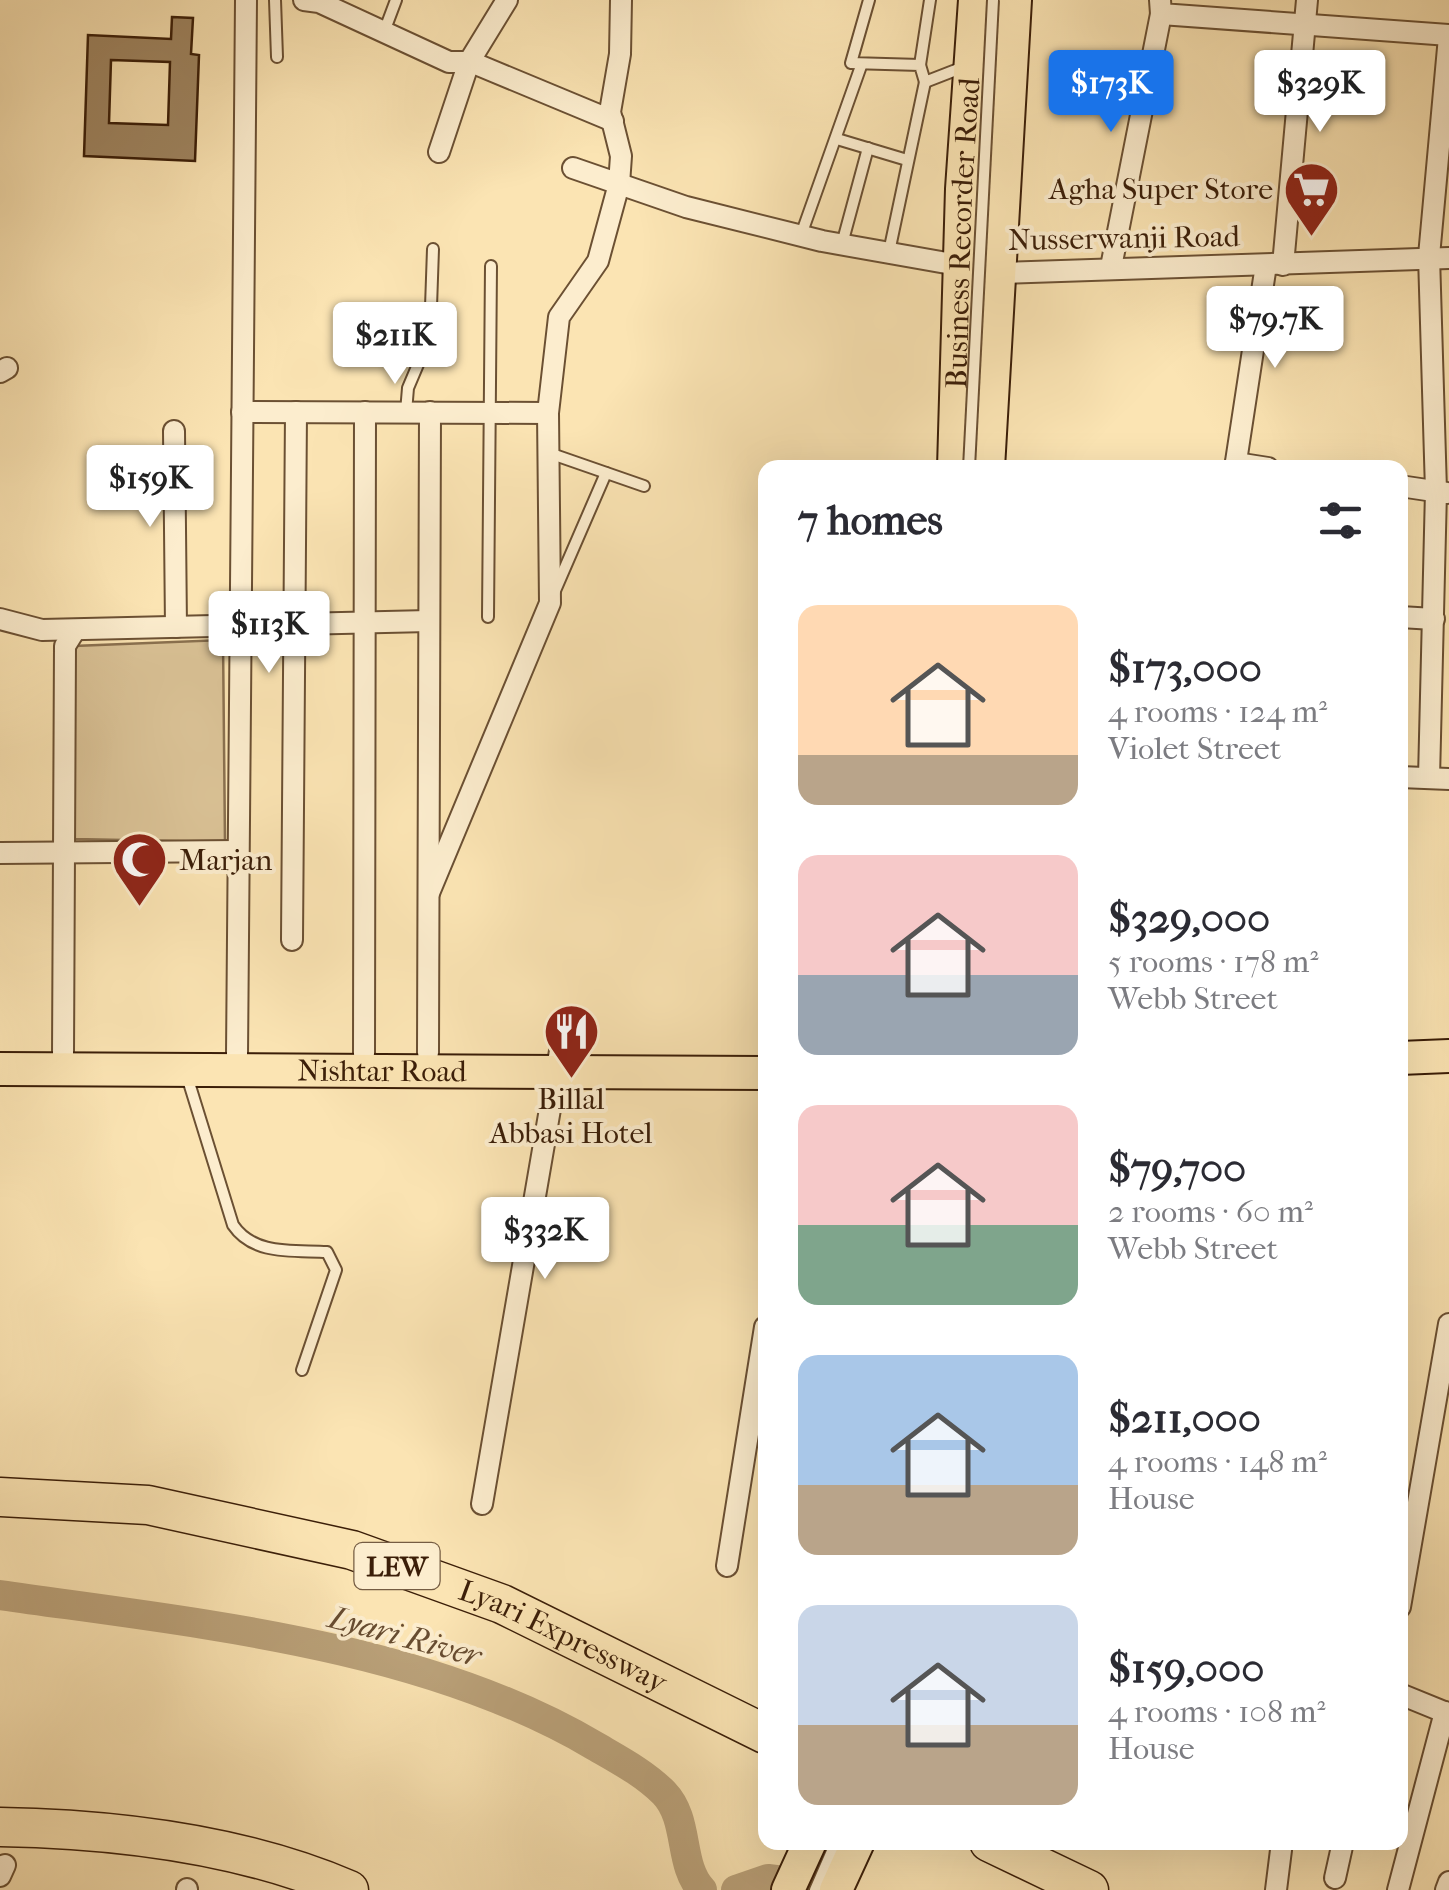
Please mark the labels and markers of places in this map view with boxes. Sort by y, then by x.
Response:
pin: $173K [1041,50,1181,135]
pin: $329K [1250,50,1390,135]
supermarket icon: Agha Super Store [1282,159,1342,238]
place label: Agha Super Store [1048,172,1273,207]
pin: $79.7K [1194,286,1356,371]
pin: $211K [325,302,465,387]
pin: $159K [80,445,220,530]
pin: $113K [199,591,339,676]
mosque icon: Marjan [110,830,170,909]
place label: Marjan [179,843,273,878]
restaurant icon: Billal Abbasi Hotel [541,1001,601,1080]
place label: Billal Abbasi Hotel [488,1082,653,1151]
pin: $332K [475,1197,615,1282]

